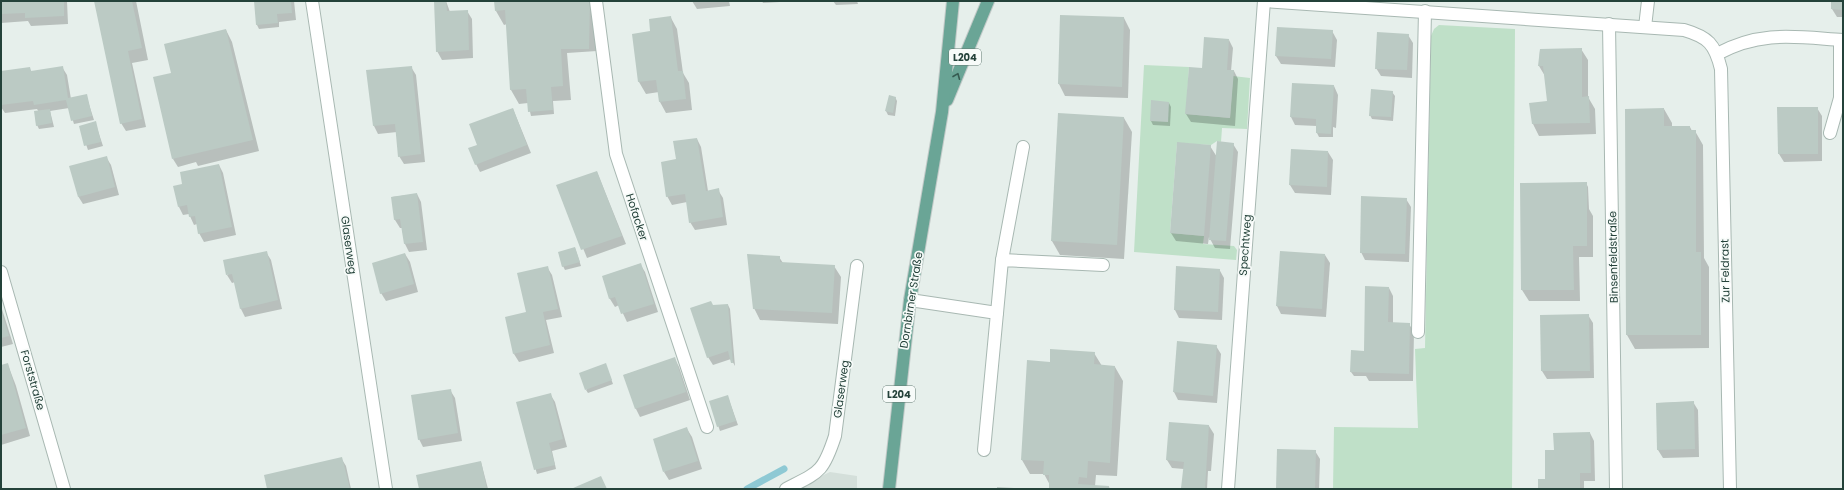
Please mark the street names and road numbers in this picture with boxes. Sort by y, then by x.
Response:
road number: L204 [949,49,981,65]
street label: Hofacker [622,191,652,243]
street label: Binsenfeldstraße [1604,211,1622,303]
street label: Spechtweg [1235,214,1255,276]
street label: Glaserweg [337,215,361,275]
street label: Zur Feldrast [1716,239,1734,303]
street label: Dornbirner Straße [895,250,927,349]
street label: Forststraße [17,348,49,412]
street label: Glaserweg [829,359,853,419]
road number: L204 [883,386,915,402]

